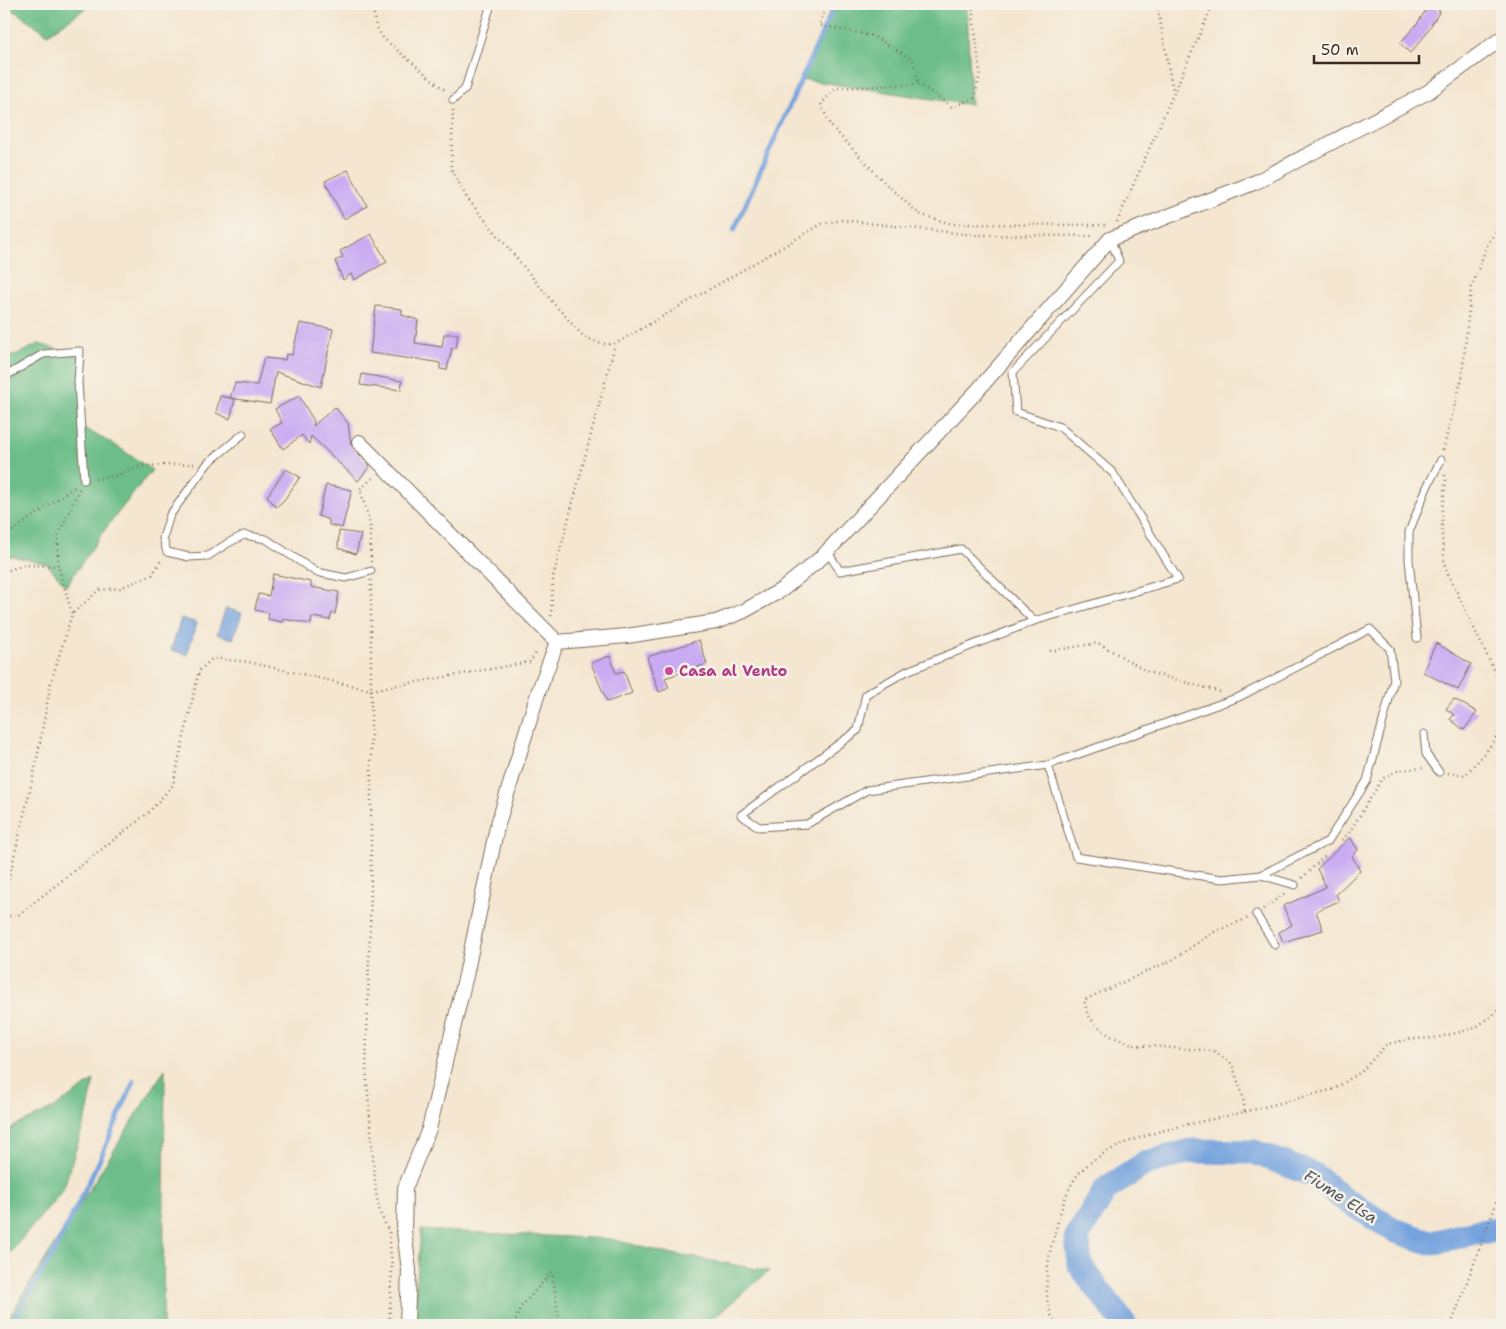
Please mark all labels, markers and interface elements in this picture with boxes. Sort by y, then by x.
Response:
scale bar [1314,32,1418,64]
text: 50 m [1321,40,1359,60]
place label: Casa al Vento [679,661,787,681]
marker: Casa al Vento [663,665,675,677]
water label: Fiume Elsa [1300,1165,1382,1228]

